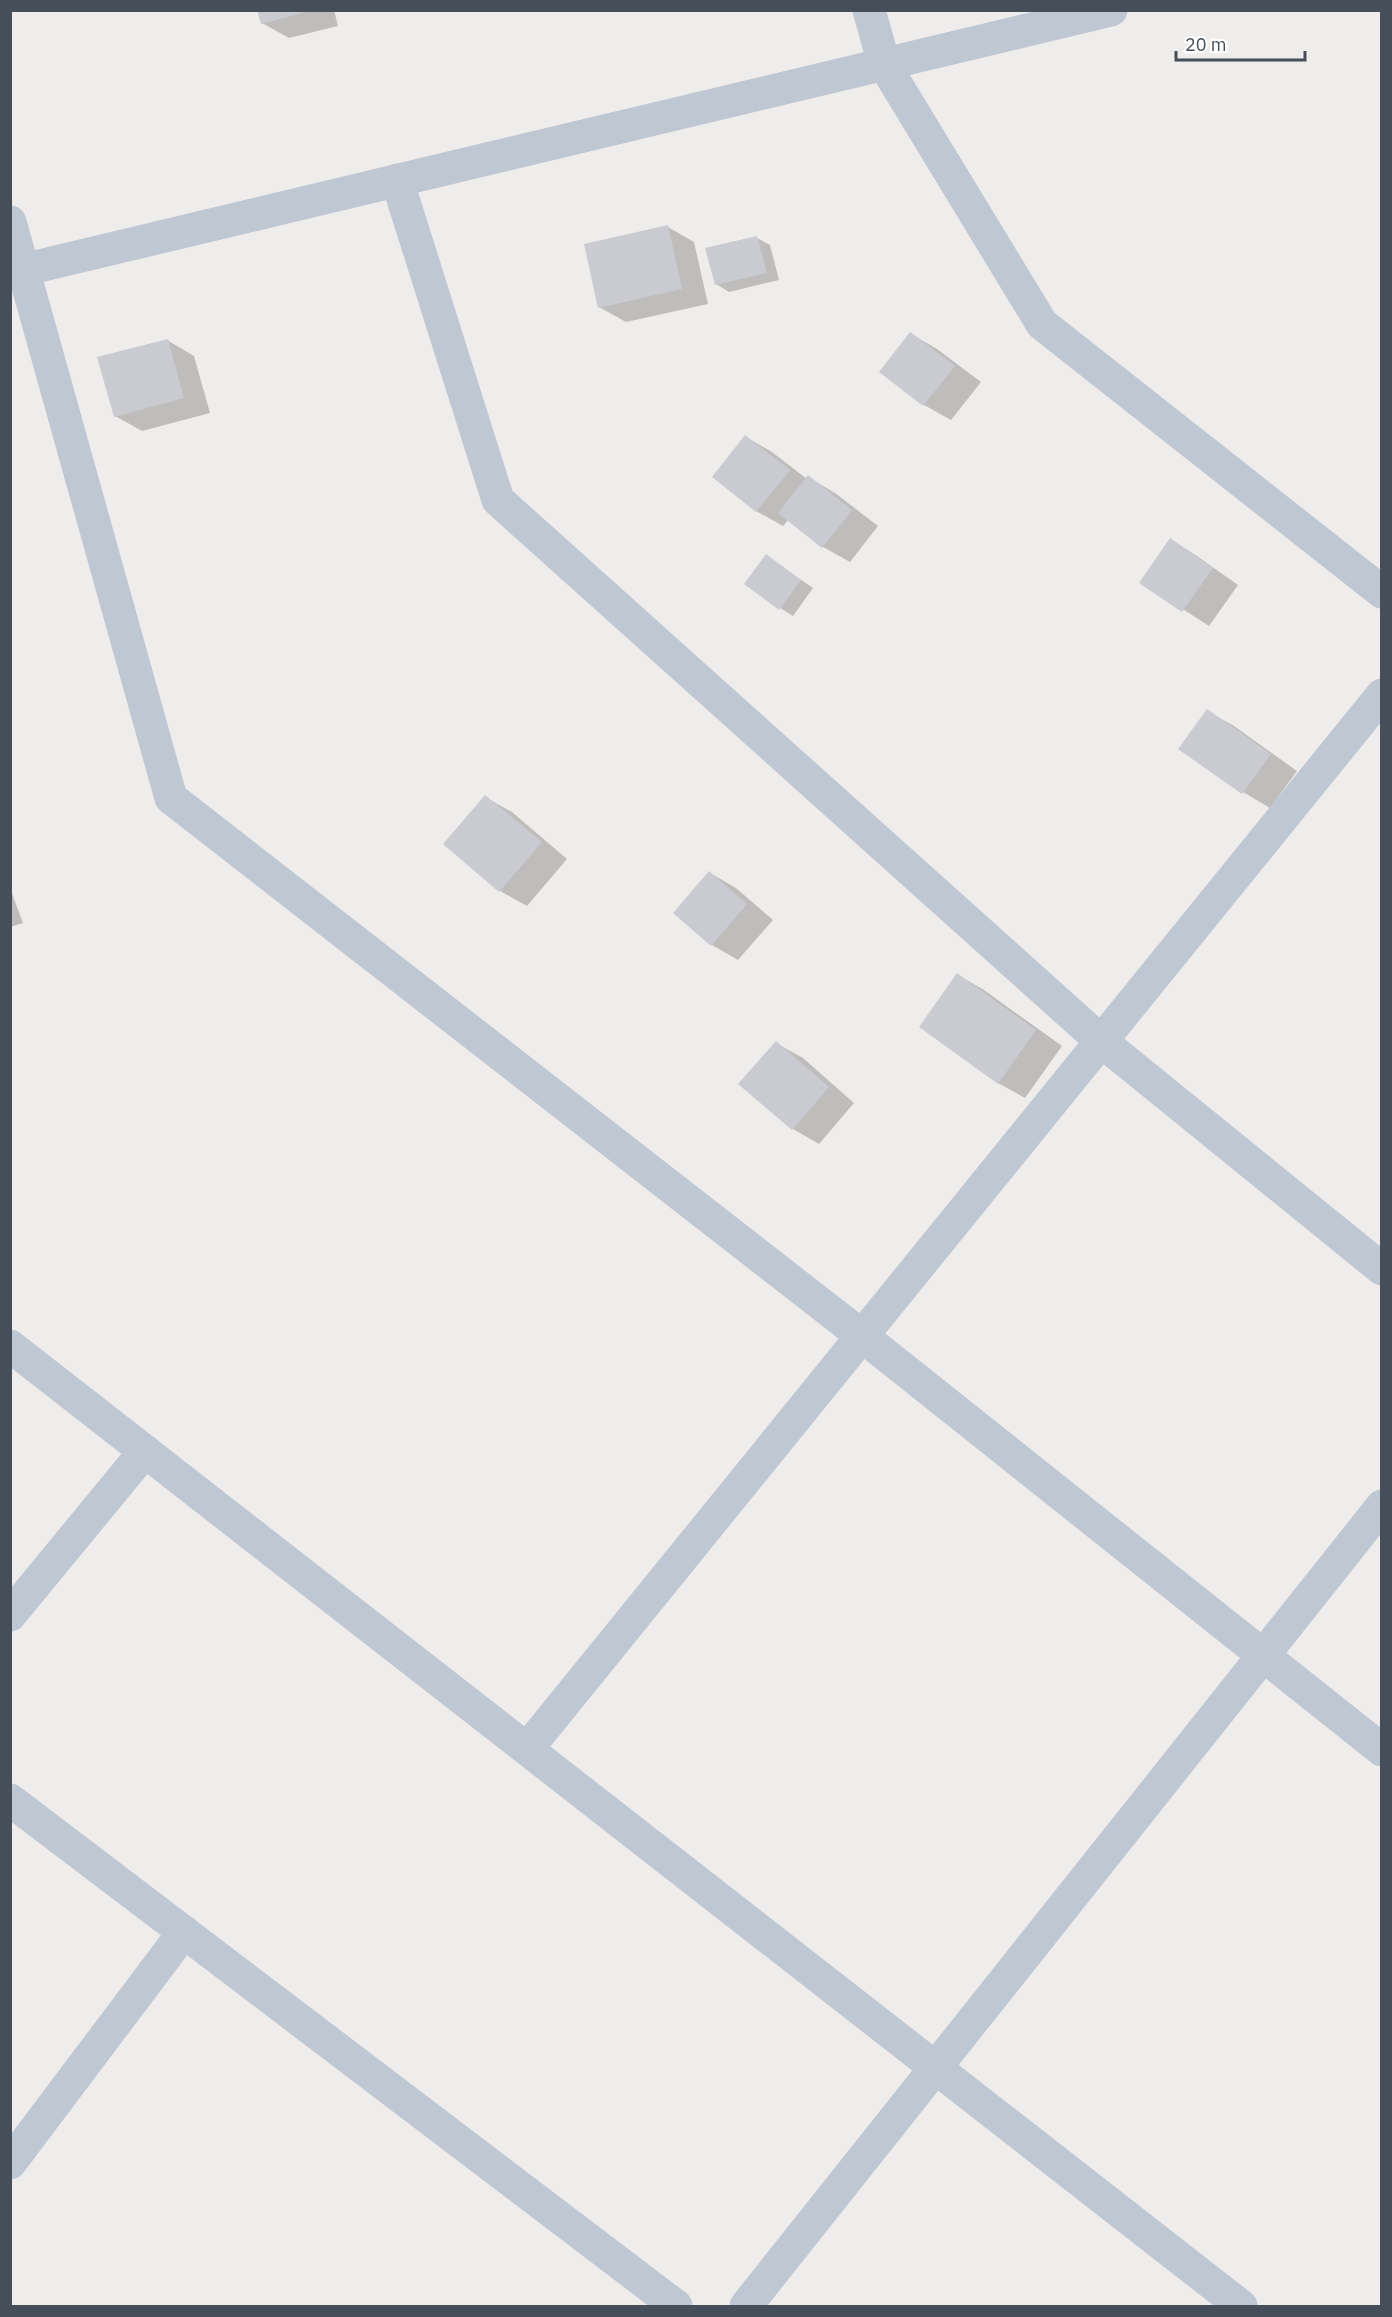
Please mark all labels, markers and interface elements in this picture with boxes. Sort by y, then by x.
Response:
scale bar [1176,24,1305,62]
text: 20 m [1185,33,1227,56]

